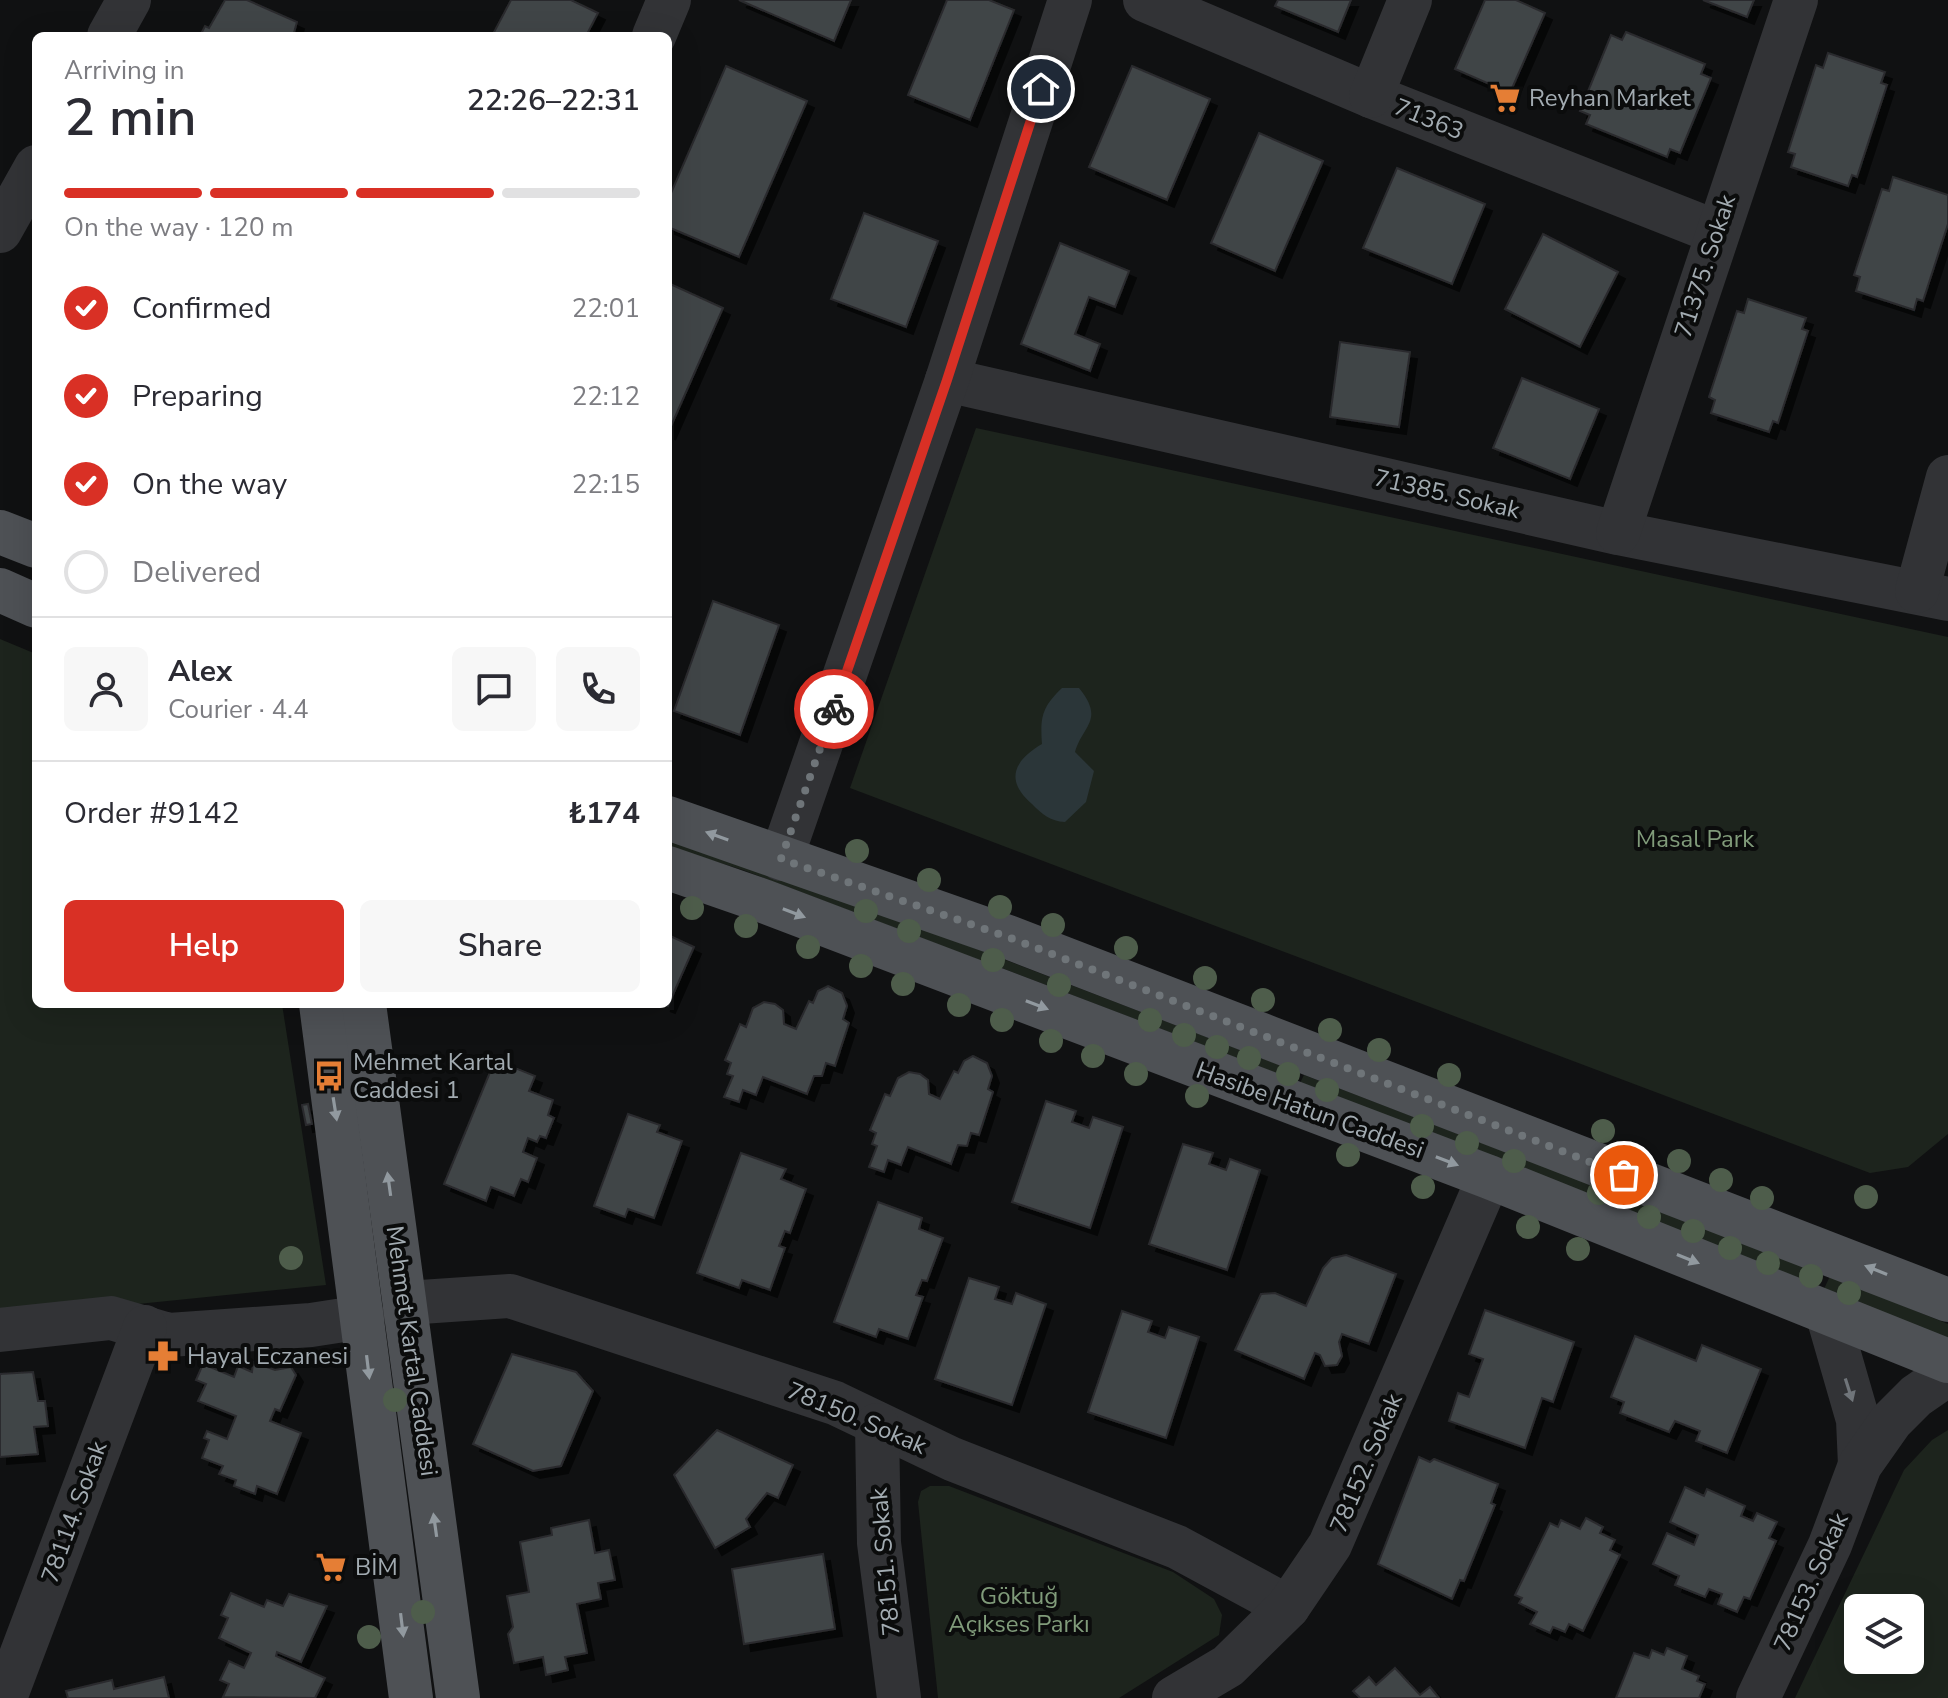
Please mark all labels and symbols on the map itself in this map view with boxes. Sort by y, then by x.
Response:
pin [1007,55,1075,123]
supermarket icon: Reyhan Market [1488,81,1522,115]
place label: Reyhan Market [1529,82,1691,114]
street label: 71363 [1390,91,1468,147]
street label: 71375. Sokak [1667,190,1743,341]
street label: 71385. Sokak [1371,462,1524,526]
courier [794,669,874,749]
park label: Masal Park [1636,823,1755,855]
one-way arrow [705,829,729,842]
one-way arrow [783,907,807,920]
one-way arrow [1025,999,1049,1012]
place label: Mehmet Kartal Caddesi 1 [353,1046,513,1106]
street label: Hasibe Hatun Caddesi [1192,1054,1428,1166]
bus stop icon: Mehmet Kartal Caddesi 1 [312,1059,346,1093]
one-way arrow [329,1097,341,1122]
pin [1590,1141,1658,1209]
one-way arrow [1435,1155,1459,1168]
one-way arrow [382,1171,395,1196]
street label: Mehmet Kartal Caddesi [379,1224,445,1478]
one-way arrow [1676,1252,1700,1265]
one-way arrow [1864,1264,1888,1277]
pharmacy icon: Hayal Eczanesi [146,1339,180,1373]
place label: Hayal Eczanesi [187,1340,348,1372]
one-way arrow [362,1355,375,1380]
street label: 78150. Sokak [782,1374,932,1462]
one-way arrow [1843,1378,1855,1402]
street label: 78152. Sokak [1322,1388,1410,1538]
street label: 78114. Sokak [34,1436,115,1587]
street label: 78151. Sokak [863,1486,907,1637]
street label: 78153. Sokak [1766,1507,1856,1656]
one-way arrow [429,1512,442,1537]
supermarket icon: BİM [314,1550,348,1584]
place label: BİM [355,1551,398,1583]
park label: Göktuğ Açıkses Parkı [948,1580,1090,1640]
one-way arrow [396,1613,409,1638]

